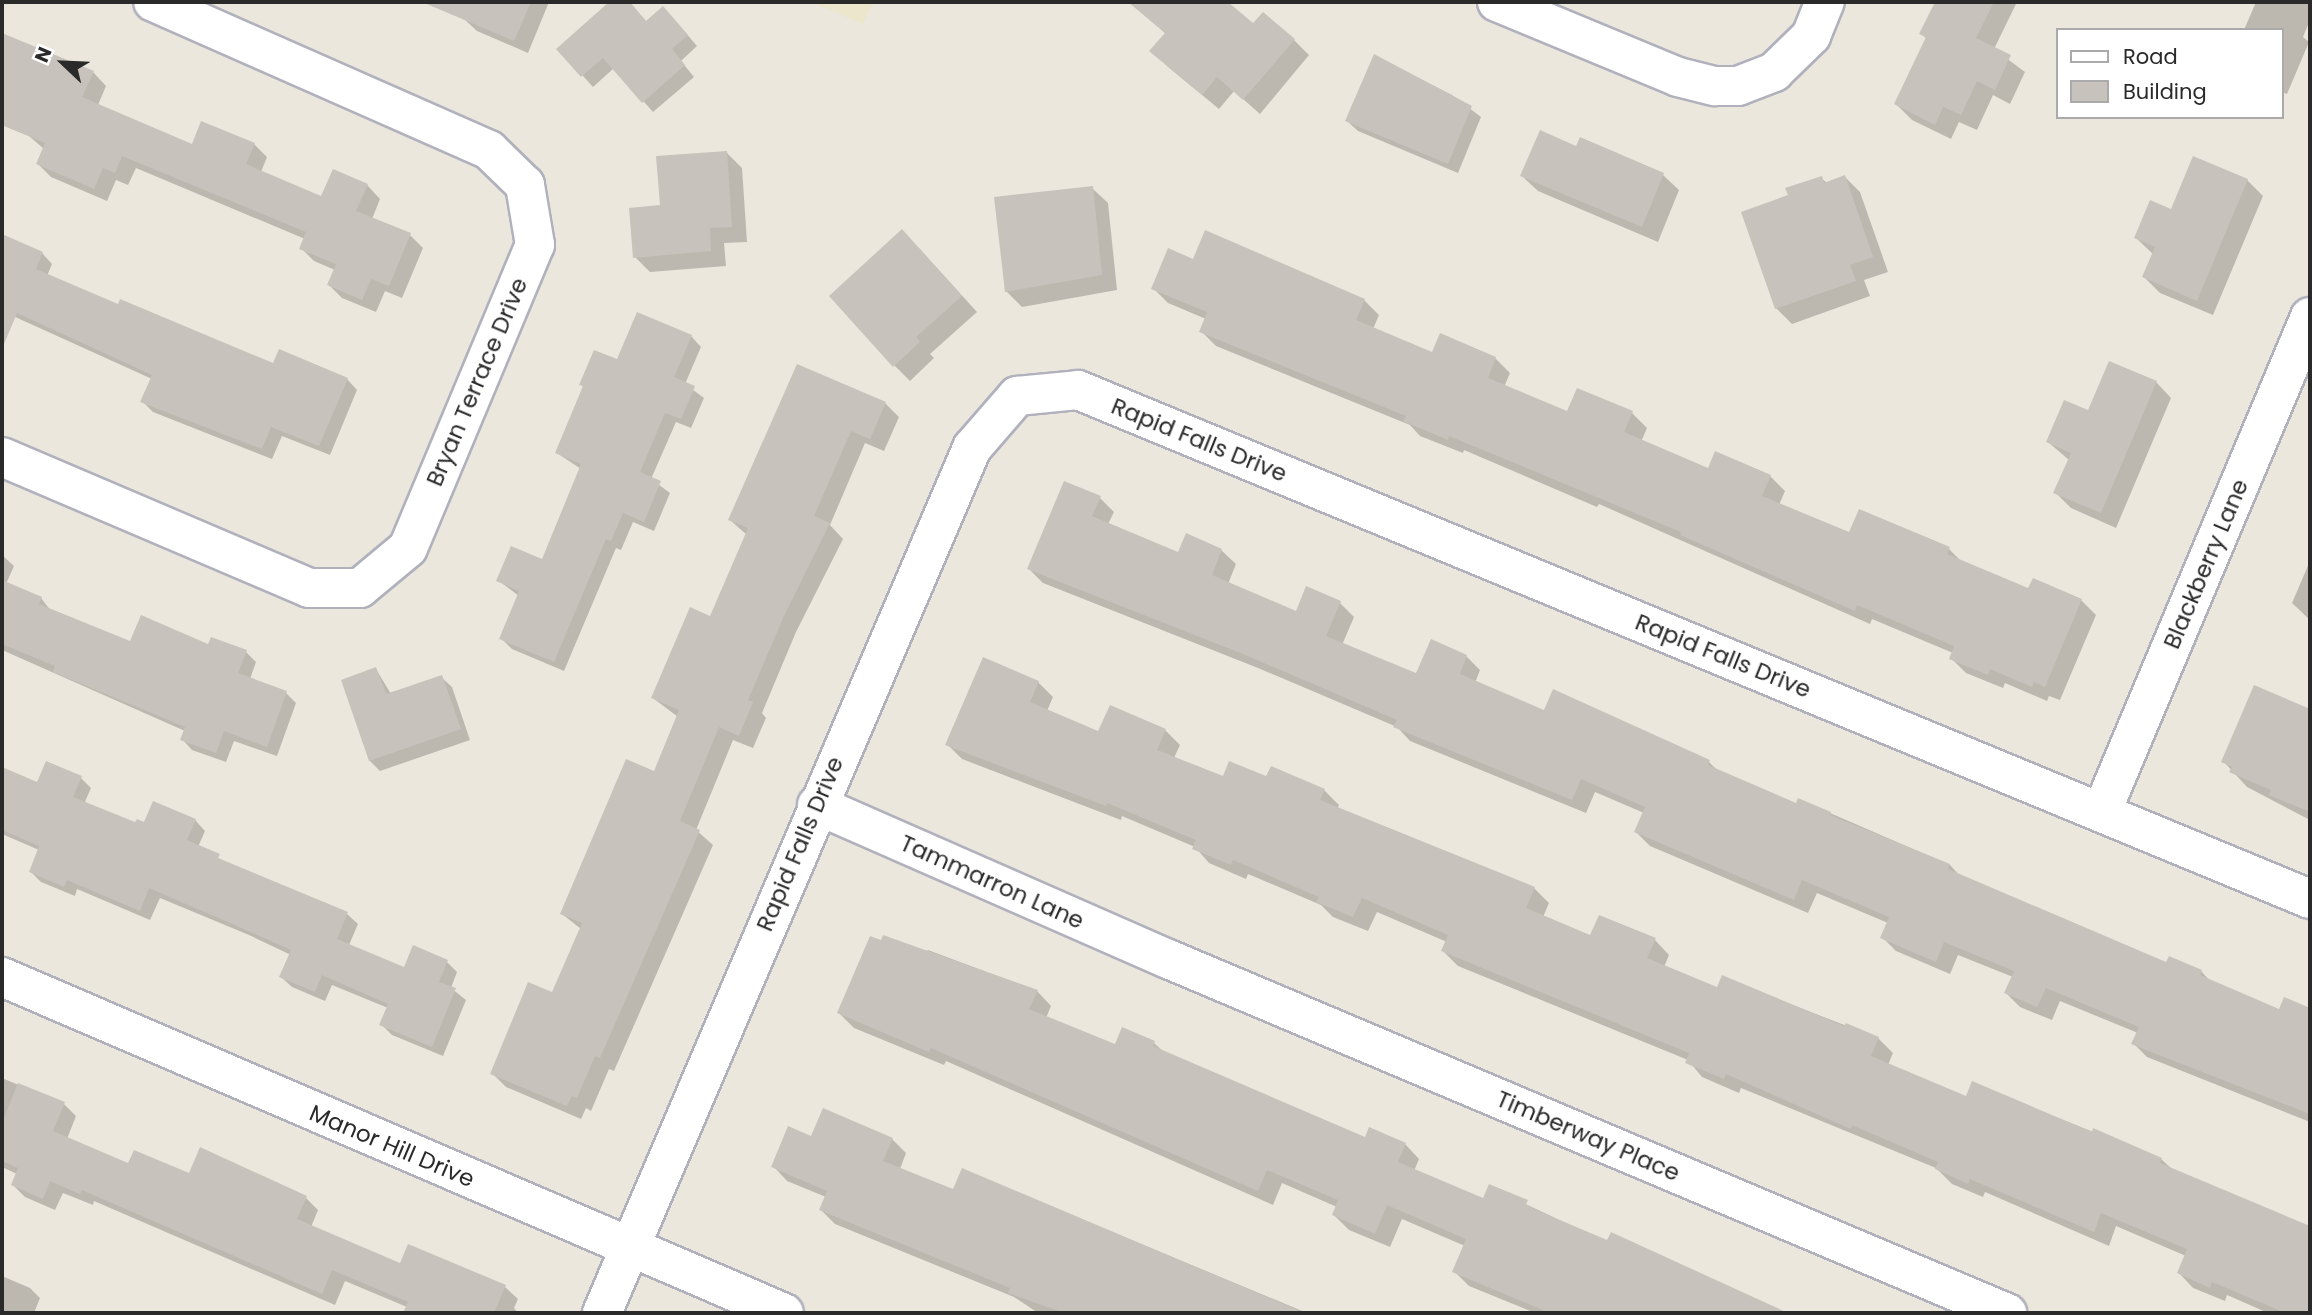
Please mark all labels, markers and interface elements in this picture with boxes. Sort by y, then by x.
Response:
north arrow [28,28,98,98]
legend [2056,28,2284,119]
text: Road [2123,42,2178,71]
text: N [28,43,58,66]
text: Building [2123,77,2207,106]
street label: Bryan Terrace Drive [421,274,533,490]
street label: Rapid Falls Drive [1107,392,1291,488]
street label: Blackberry Lane [2158,475,2254,653]
street label: Rapid Falls Drive [1631,608,1815,704]
street label: Rapid Falls Drive [751,753,849,935]
street label: Tammarron Lane [896,829,1088,935]
street label: Timberway Place [1492,1085,1684,1187]
street label: Manor Hill Drive [306,1099,478,1193]

